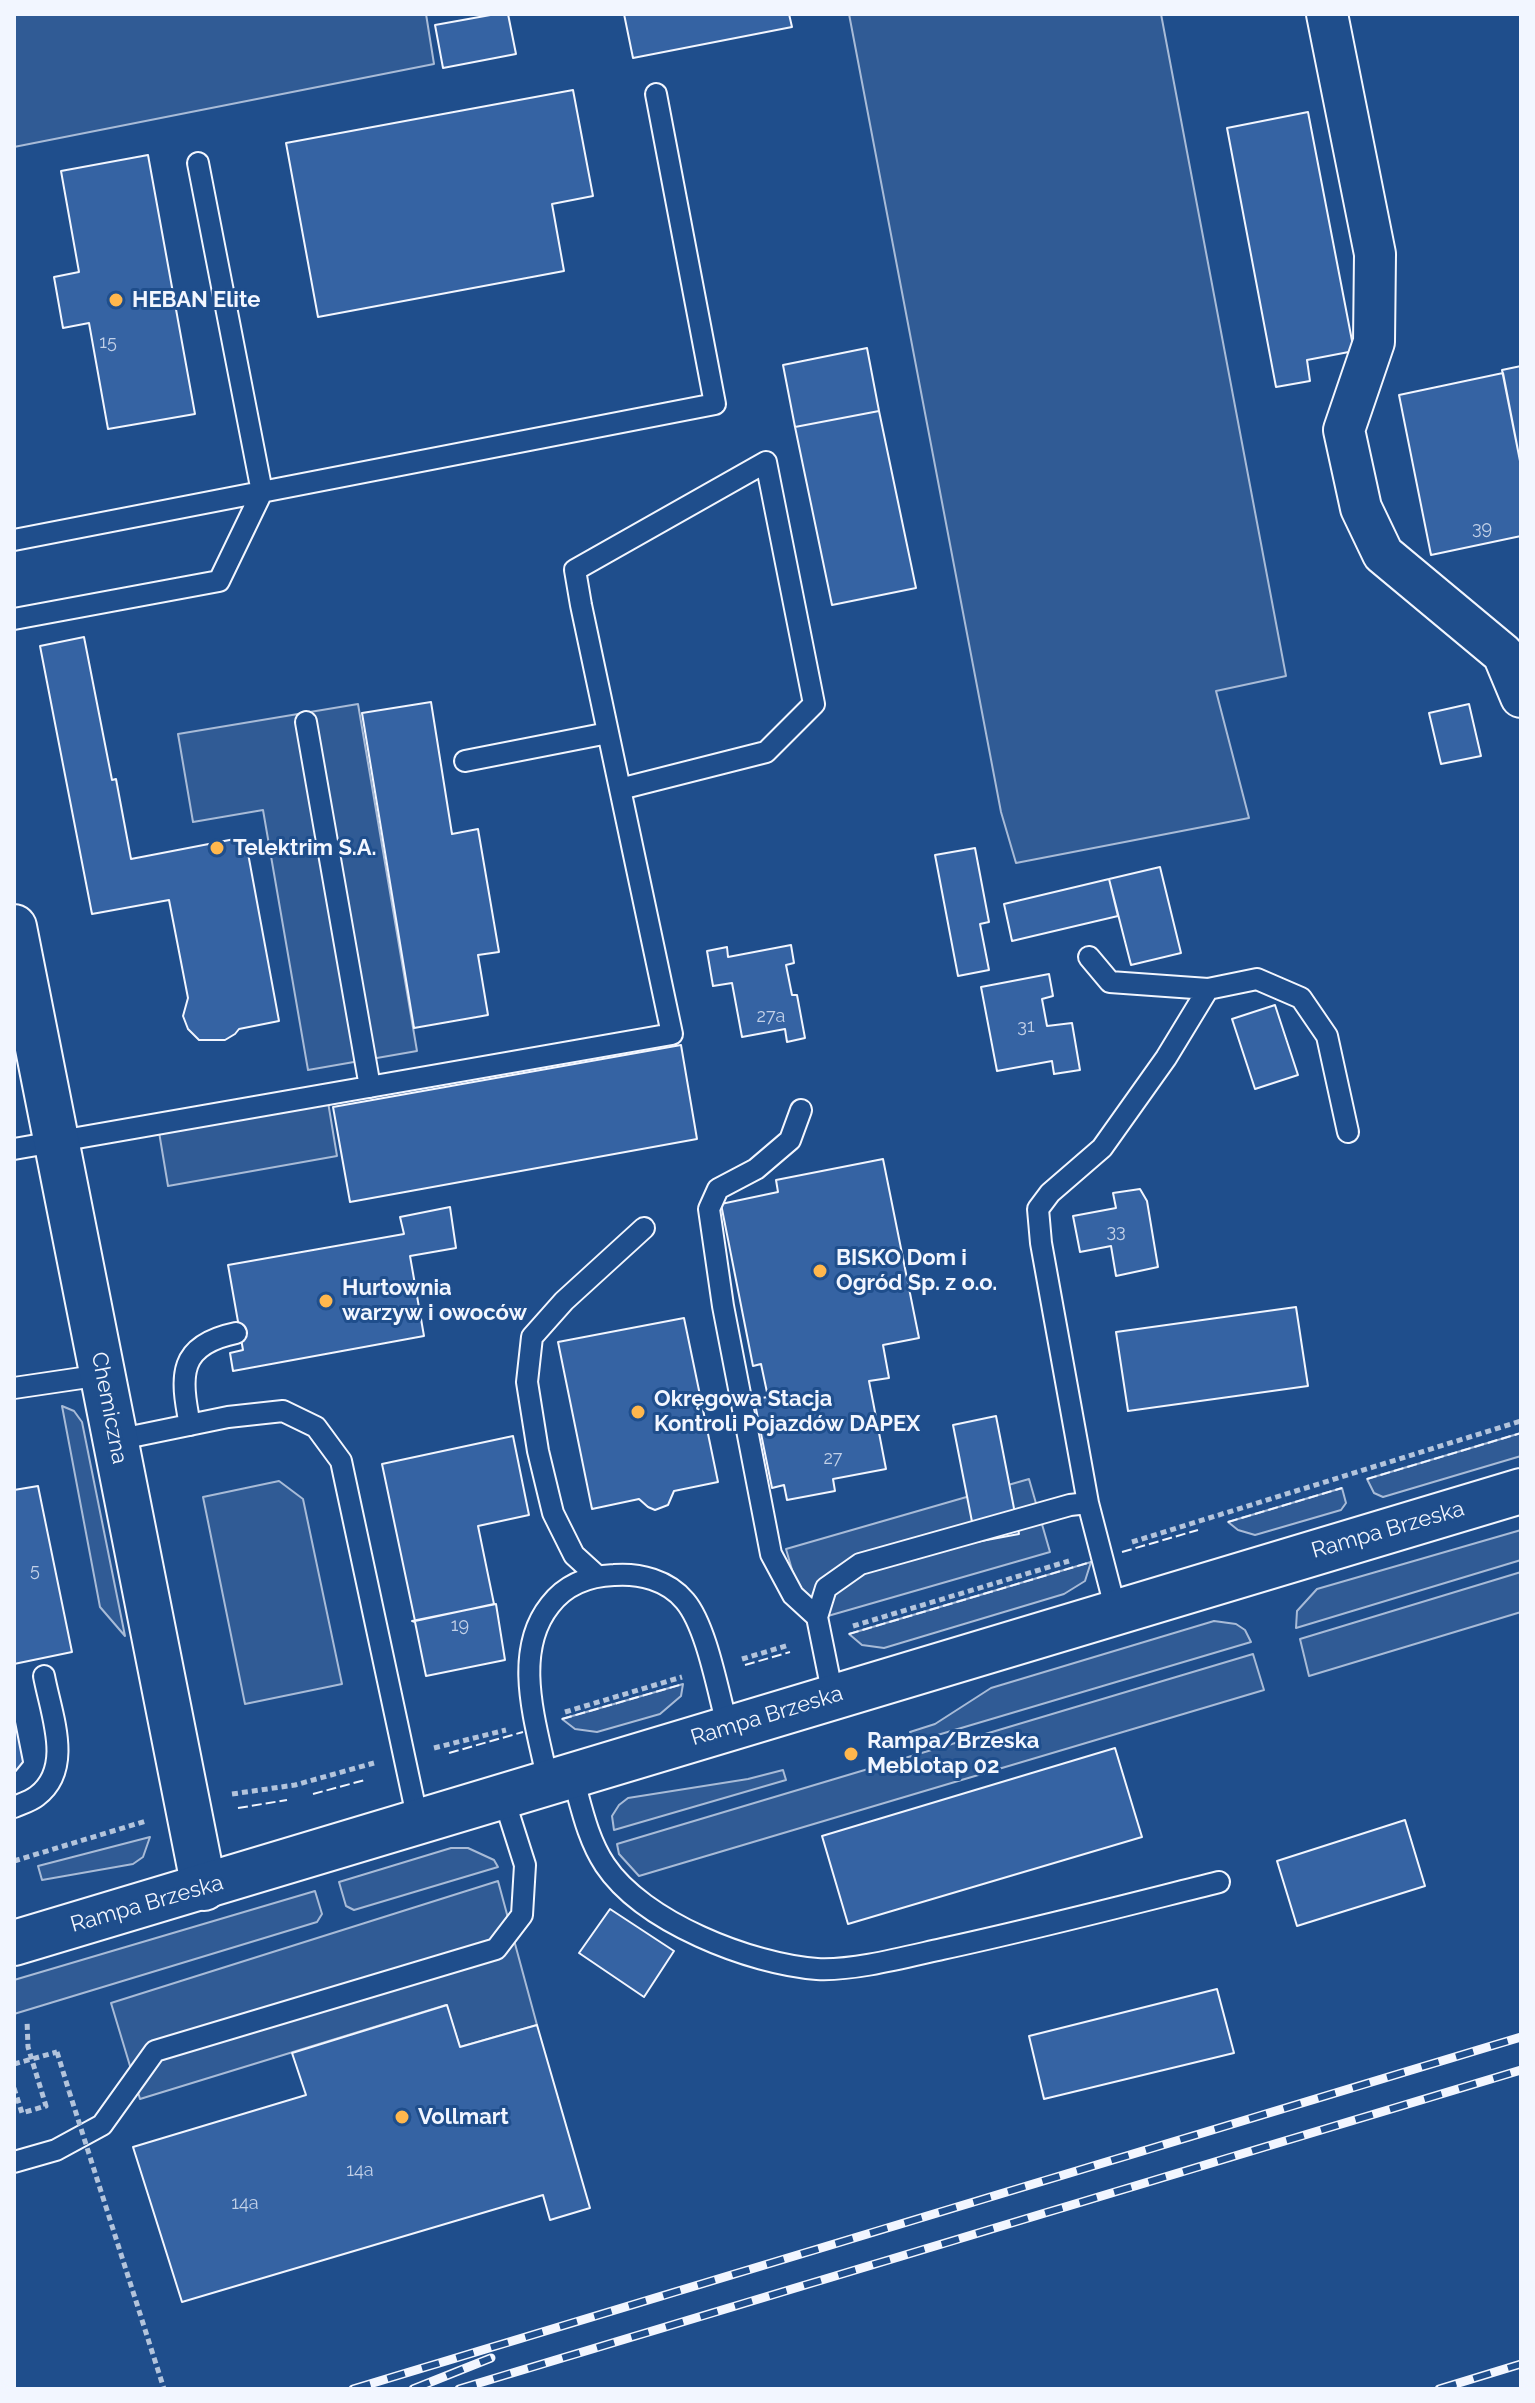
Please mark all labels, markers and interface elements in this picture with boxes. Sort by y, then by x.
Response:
place label: HEBAN Elite [132,287,260,313]
marker: HEBAN Elite [107,291,125,309]
house number: 15 [99,332,117,354]
house number: 39 [1472,518,1492,540]
place label: Telektrim S.A. [233,835,377,861]
marker: Telektrim S.A. [208,839,226,857]
house number: 27a [757,1006,785,1028]
house number: 31 [1017,1016,1035,1038]
house number: 33 [1106,1221,1126,1243]
place label: BISKO Dom i Ogród Sp. z o.o. [836,1245,997,1296]
marker: BISKO Dom i Ogród Sp. z o.o. [811,1262,829,1280]
place label: Hurtownia warzyw i owoców [342,1275,527,1326]
marker: Hurtownia warzyw i owoców [317,1292,335,1310]
street label: Chemiczna [85,1350,133,1466]
place label: Okręgowa Stacja Kontroli Pojazdów DAPEX [654,1386,920,1438]
marker: Okręgowa Stacja Kontroli Pojazdów DAPEX [629,1403,647,1421]
house number: 27 [823,1448,843,1470]
street label: Rampa Brzeska [1309,1496,1467,1564]
house number: 5 [30,1560,40,1582]
house number: 19 [451,1615,469,1637]
street label: Rampa Brzeska [688,1680,846,1752]
place label: Rampa/Brzeska Meblotap 02 [867,1728,1039,1780]
marker: Rampa/Brzeska Meblotap 02 [842,1745,860,1763]
street label: Rampa Brzeska [68,1870,226,1938]
place label: Vollmart [418,2104,509,2130]
marker: Vollmart [393,2108,411,2126]
house number: 14a [346,2160,374,2182]
house number: 14a [231,2193,259,2215]

